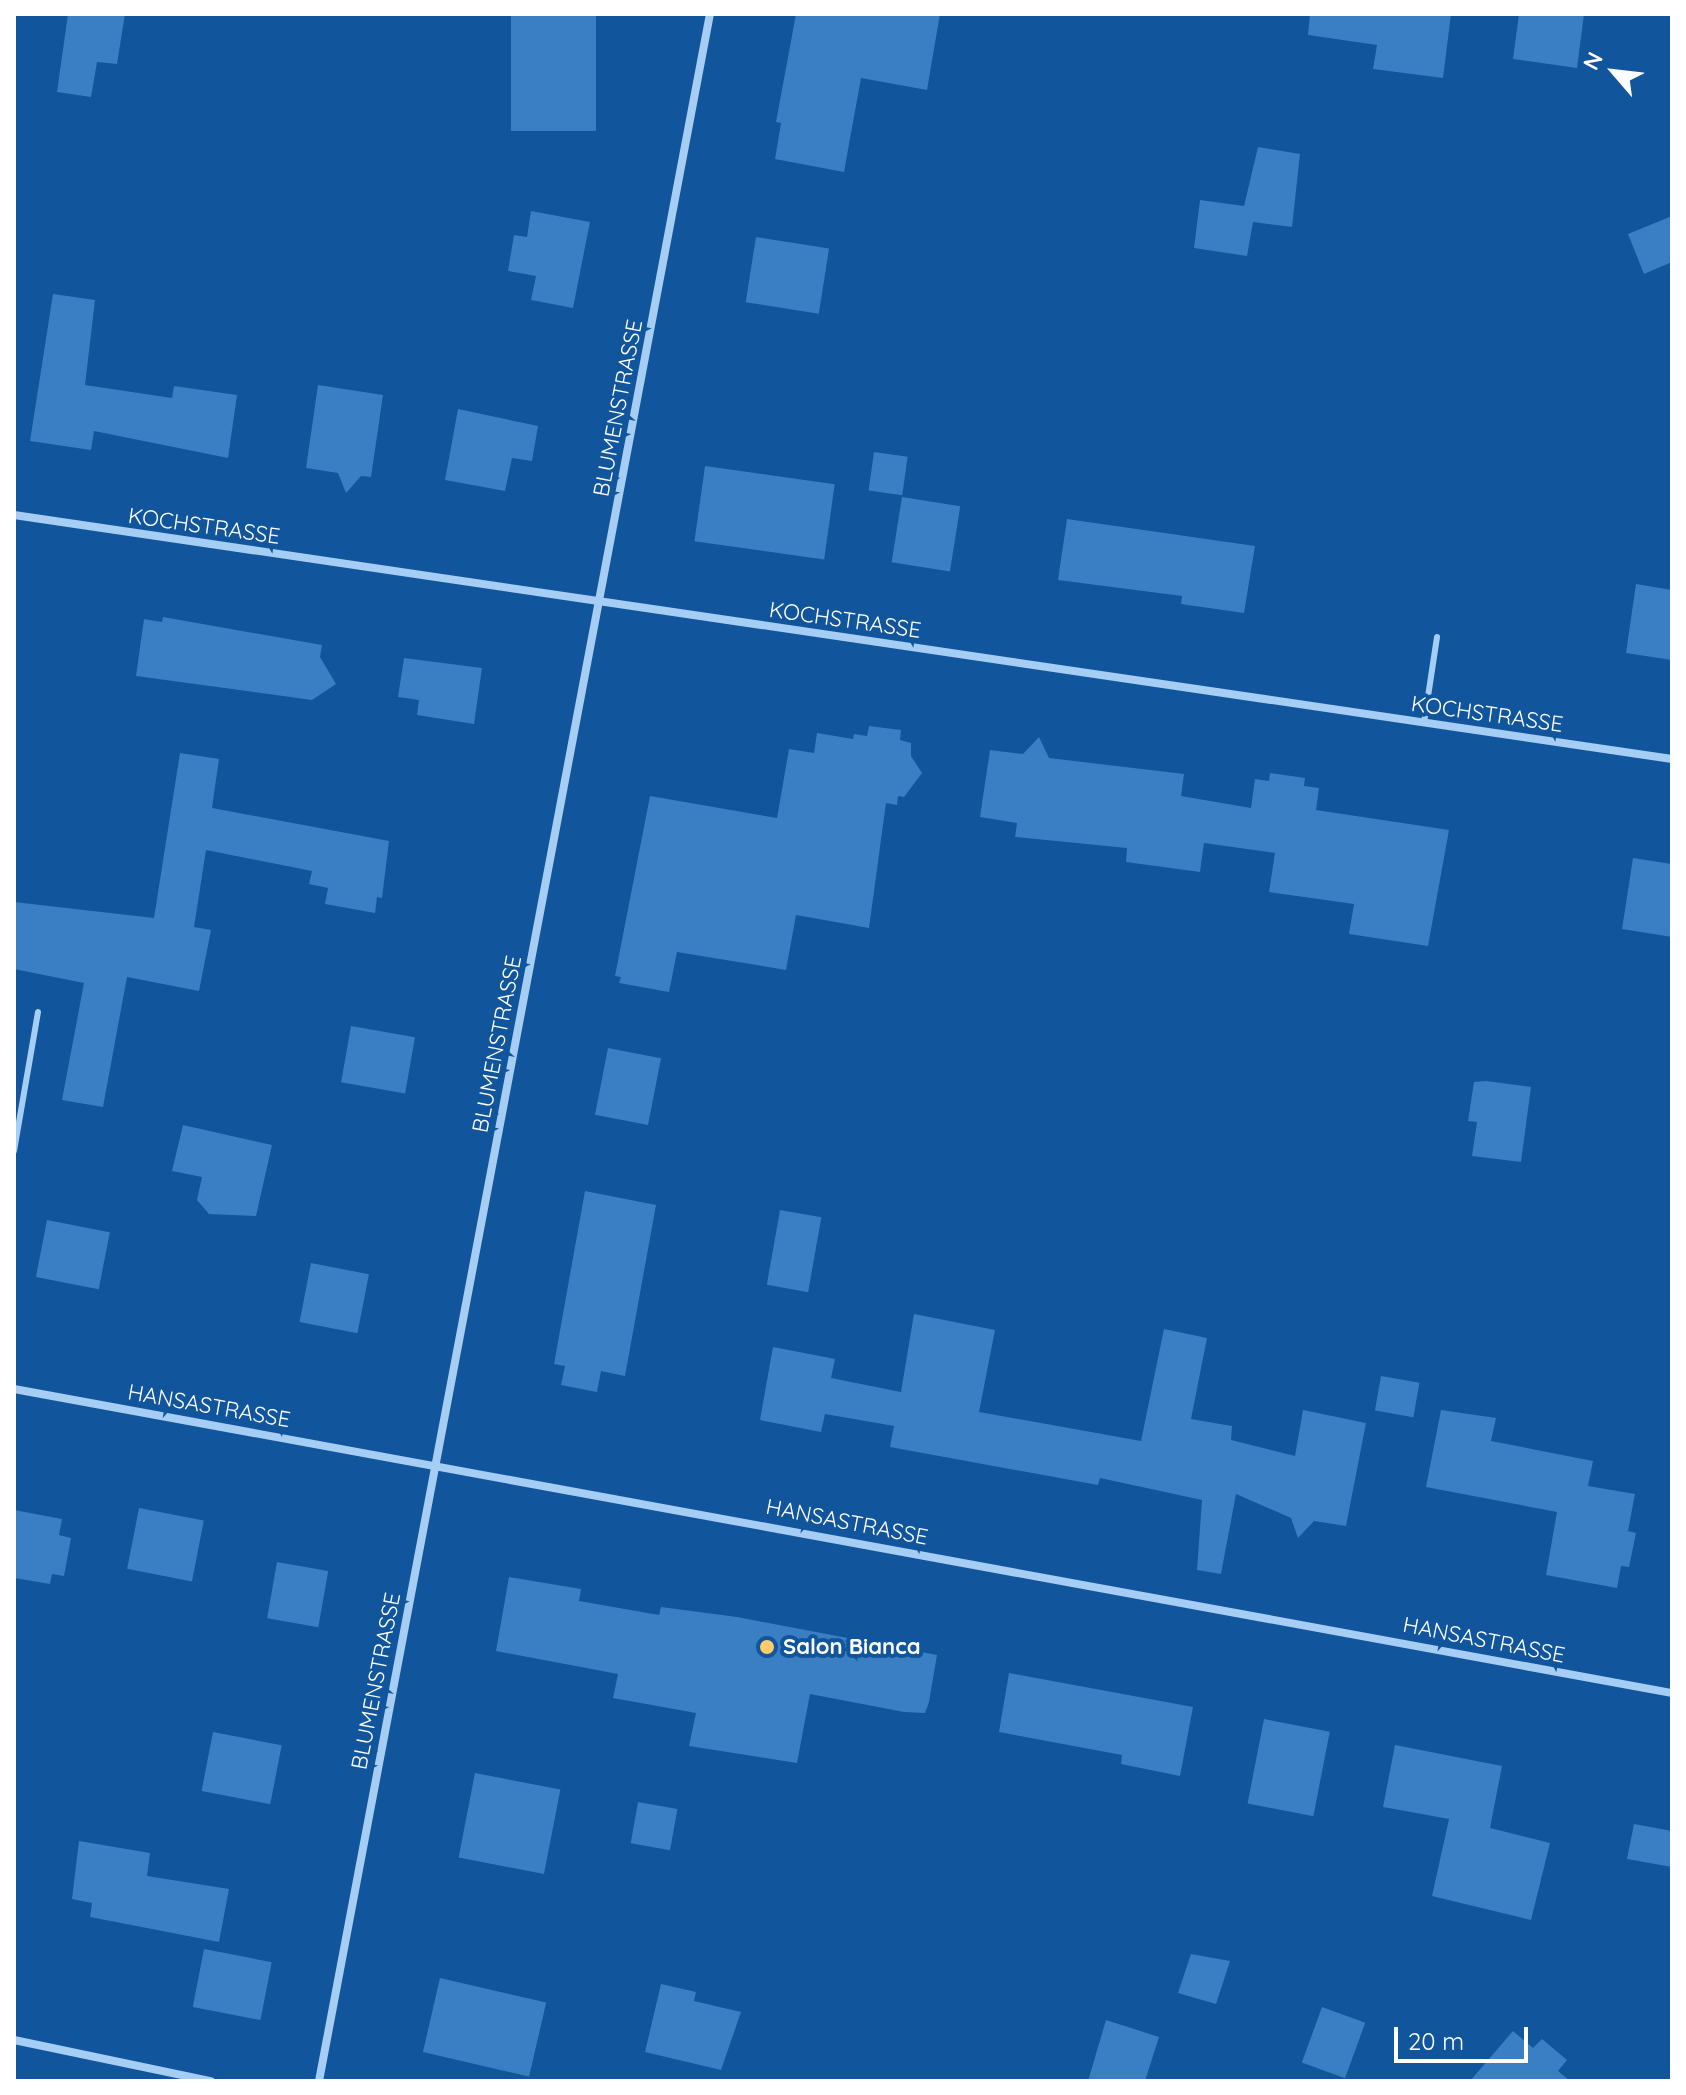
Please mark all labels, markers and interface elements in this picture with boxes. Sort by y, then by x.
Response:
north arrow [1574,32,1654,112]
text: N [1577,47,1609,74]
street label: BLUMENSTRASSE [588,317,648,499]
street label: KOCHSTRASSE [126,502,282,550]
street label: KOCHSTRASSE [767,596,923,644]
street label: KOCHSTRASSE [1409,690,1565,738]
street label: BLUMENSTRASSE [467,953,527,1135]
street label: HANSASTRASSE [126,1379,292,1433]
street label: HANSASTRASSE [764,1493,930,1551]
street label: BLUMENSTRASSE [346,1590,406,1772]
street label: HANSASTRASSE [1401,1611,1567,1669]
place label: Salon Bianca [783,1634,920,1660]
marker: Salon Bianca [758,1638,776,1656]
scale bar [1398,2011,1532,2061]
text: 20 m [1408,2026,1464,2056]

